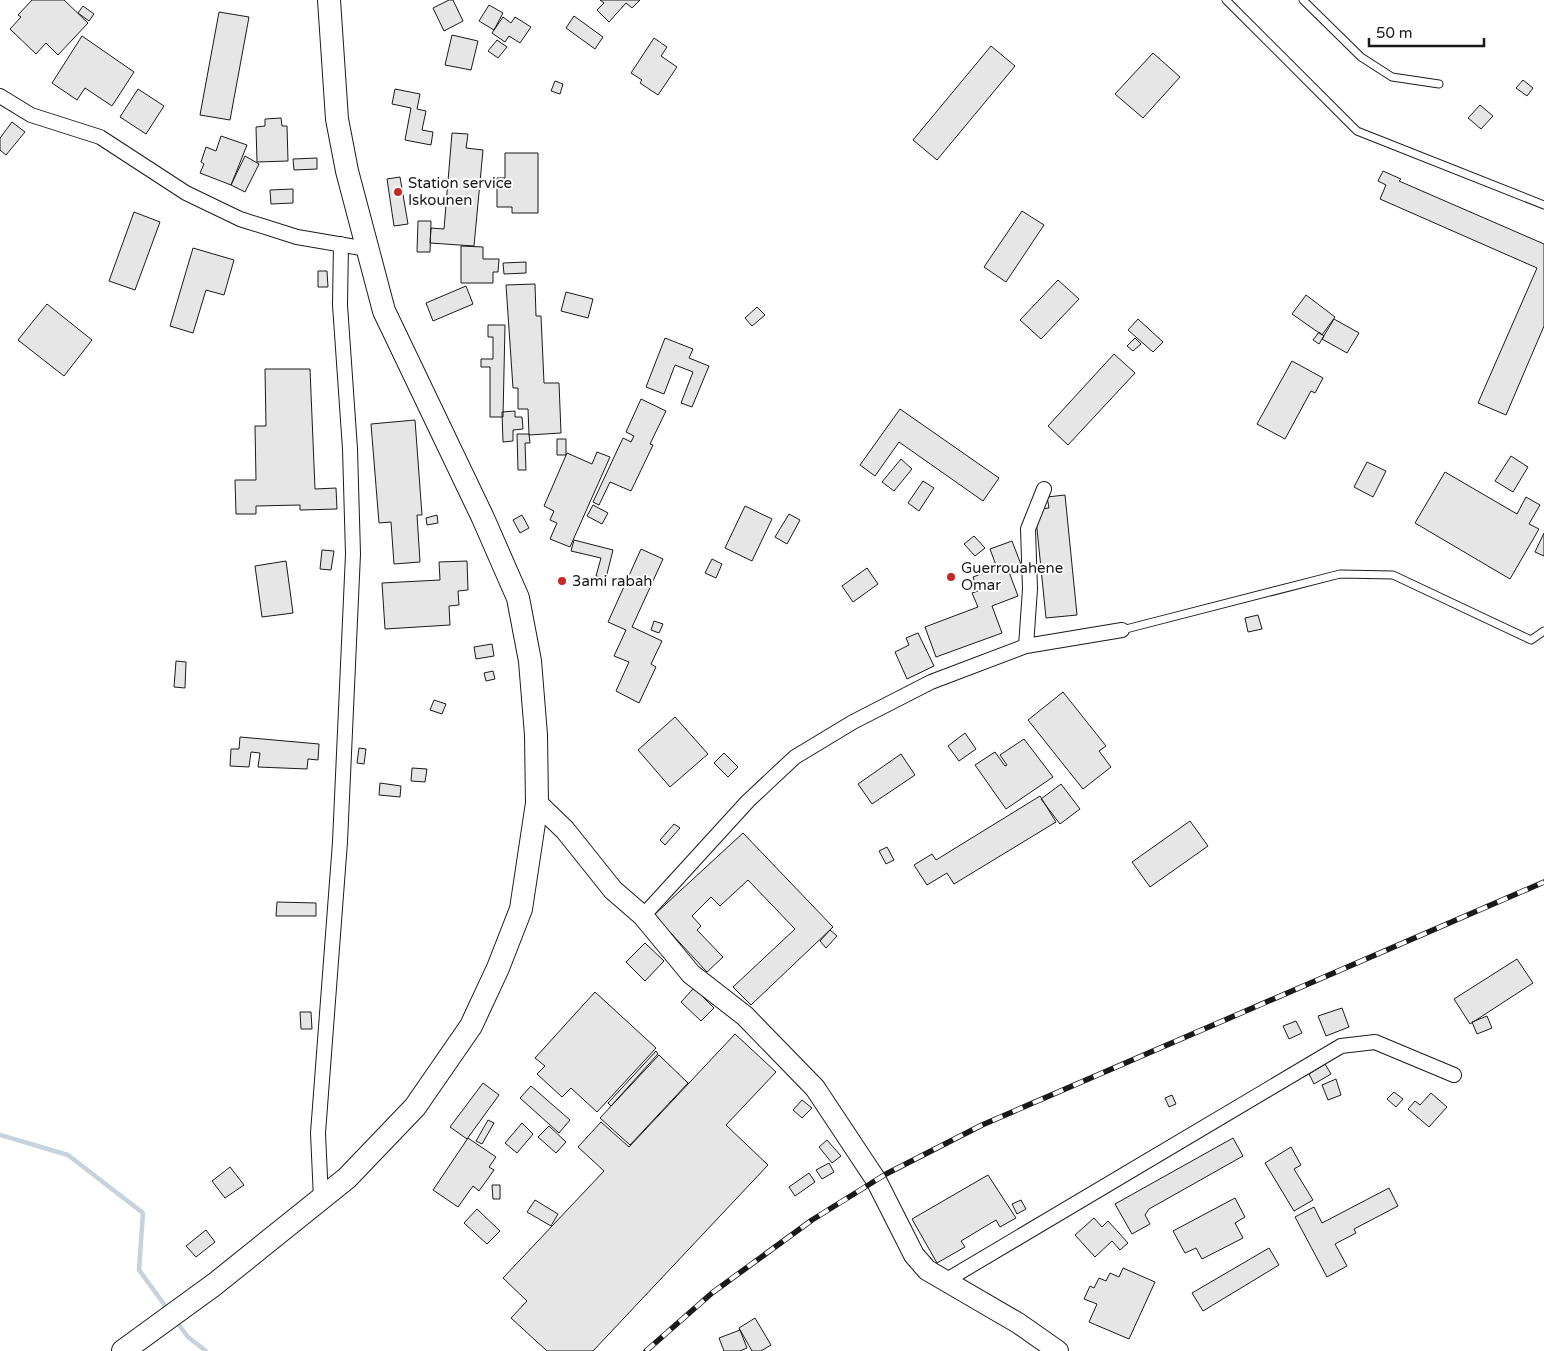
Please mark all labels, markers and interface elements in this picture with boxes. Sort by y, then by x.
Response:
scale bar [1369,15,1484,47]
text: 50 m [1376,24,1413,42]
place label: Station service Iskounen [408,174,512,209]
marker: Station service Iskounen [392,186,404,198]
place label: Guerrouahene Omar [961,559,1063,594]
marker: Guerrouahene Omar [945,571,957,583]
place label: 3ami rabah [572,572,652,590]
marker: 3ami rabah [556,575,568,587]

